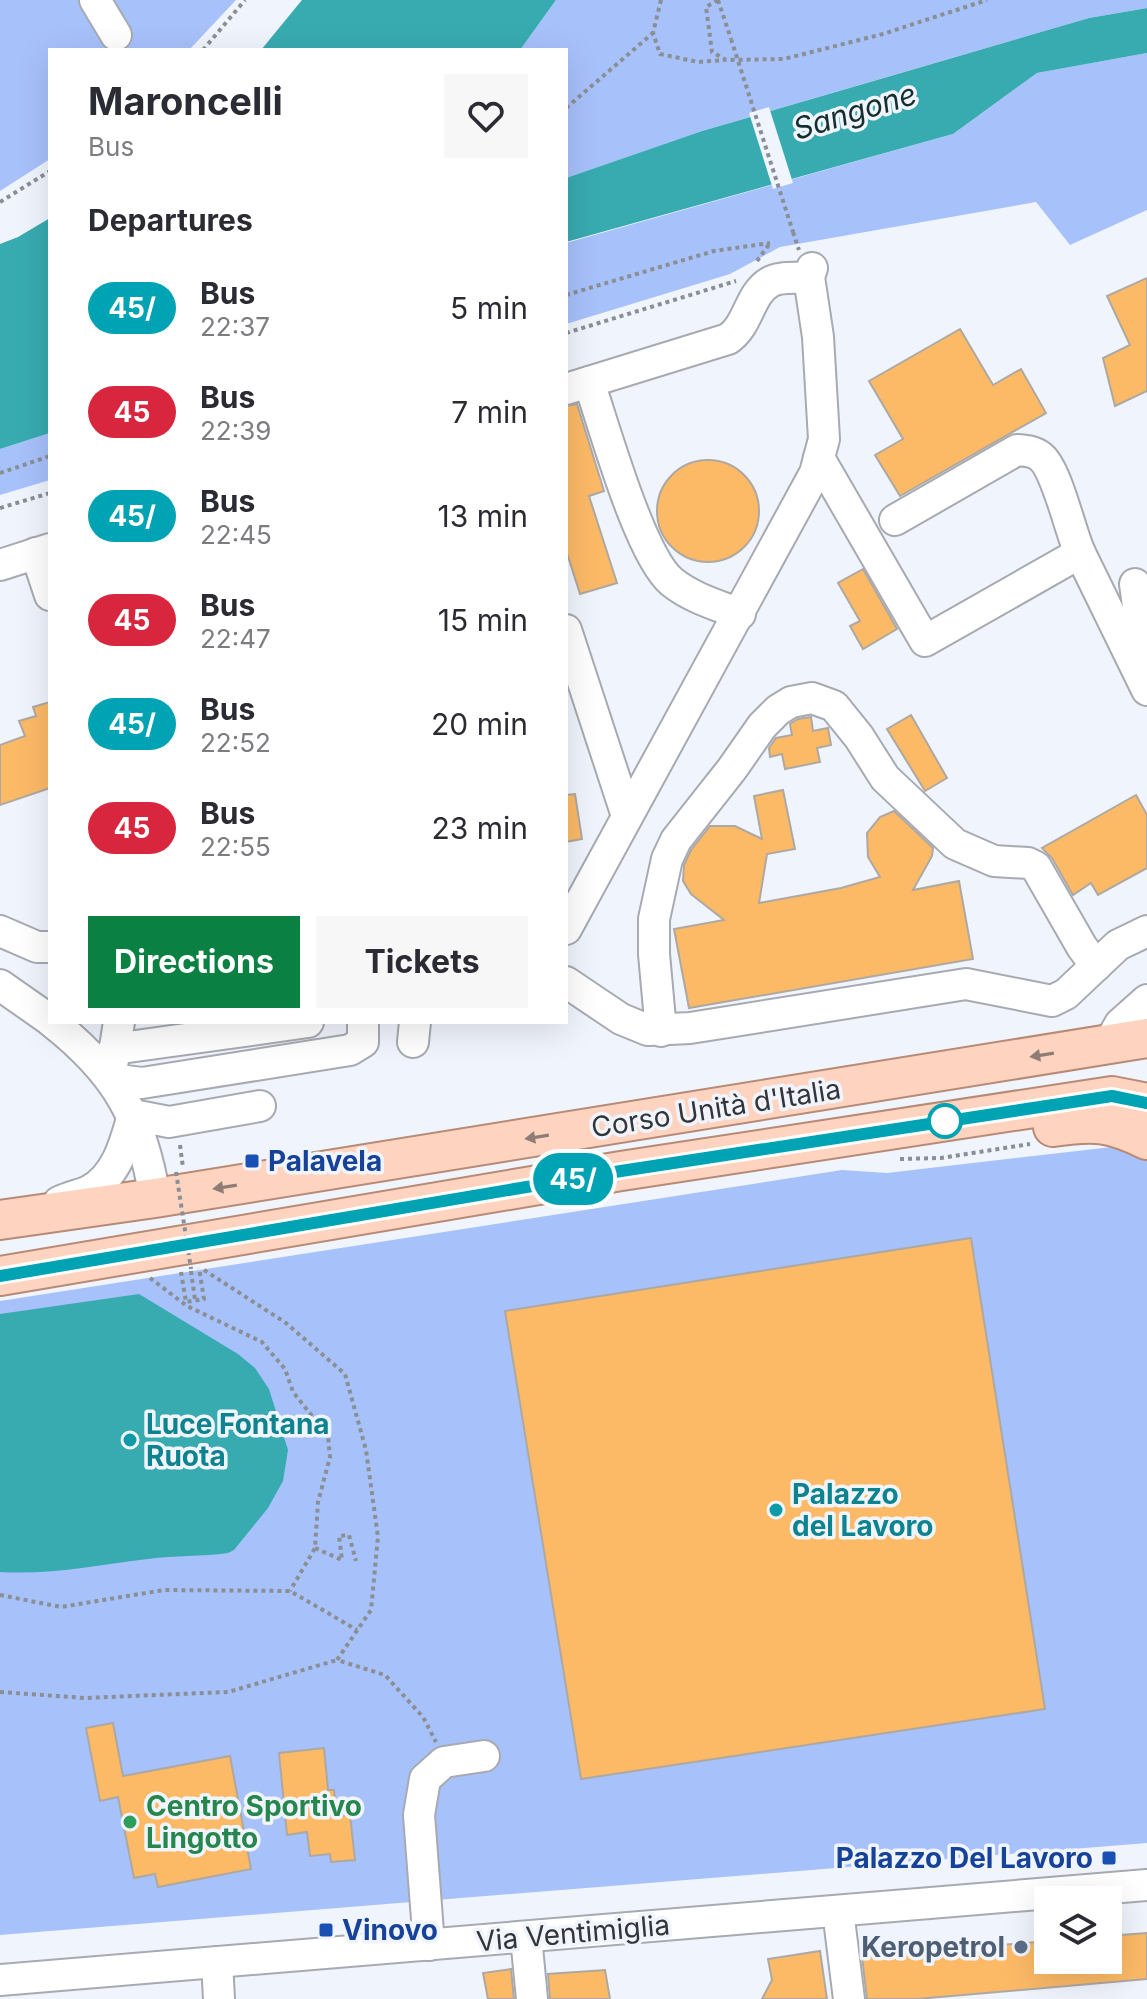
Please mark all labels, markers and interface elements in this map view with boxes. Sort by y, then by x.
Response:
button: heart [444,74,528,158]
water label: Sangone [789,75,921,147]
text: Maroncelli [88,78,283,124]
text: Bus [88,131,134,162]
text: Departures [88,202,253,238]
text: Bus [200,275,255,311]
text: 5 min [450,290,528,326]
text: 45/ [108,291,156,325]
text: 22:37 [200,311,270,342]
text: Bus [200,379,255,415]
text: 7 min [451,394,528,430]
text: 45 [114,395,150,429]
text: 22:39 [200,415,271,446]
text: Bus [200,483,255,519]
text: 13 min [438,498,528,534]
text: 45/ [108,499,156,533]
text: 22:45 [200,519,272,550]
text: Bus [200,587,255,623]
text: 15 min [438,602,528,638]
text: 45 [114,603,150,637]
text: 22:47 [200,623,271,654]
text: Bus [200,691,255,727]
text: 20 min [431,706,528,742]
text: 45/ [108,707,156,741]
text: 22:52 [200,727,271,758]
text: Bus [200,795,255,831]
text: 23 min [431,810,528,846]
text: 45 [114,811,150,845]
text: 22:55 [200,831,271,862]
button: Directions [88,916,300,1008]
button: Tickets [316,916,528,1008]
one-way arrow [1030,1050,1055,1062]
street label: Corso Unità d'Italia [589,1071,843,1145]
unlabelled marker [928,1104,962,1138]
one-way arrow [524,1131,549,1144]
place label: Palavela [268,1144,382,1178]
marker: Palavela [243,1152,261,1170]
line badge: 45/ [527,1153,619,1205]
text: 45/ [549,1162,597,1196]
one-way arrow [212,1181,237,1194]
place label: Luce Fontana Ruota [146,1407,330,1473]
marker: Luce Fontana Ruota [121,1431,139,1449]
place label: Palazzo del Lavoro [792,1477,934,1543]
marker: Palazzo del Lavoro [767,1501,785,1519]
place label: Centro Sportivo Lingotto [146,1789,362,1855]
marker: Centro Sportivo Lingotto [121,1813,139,1831]
place label: Palazzo Del Lavoro [836,1841,1093,1875]
marker: Palazzo Del Lavoro [1100,1849,1118,1867]
map controls [1034,1886,1122,1974]
button: layers [1034,1886,1122,1974]
street label: Via Ventimiglia [475,1908,671,1958]
place label: Vinovo [342,1913,438,1947]
marker: Vinovo [317,1921,335,1939]
place label: Keropetrol [861,1930,1005,1964]
marker: Keropetrol [1012,1938,1030,1956]

